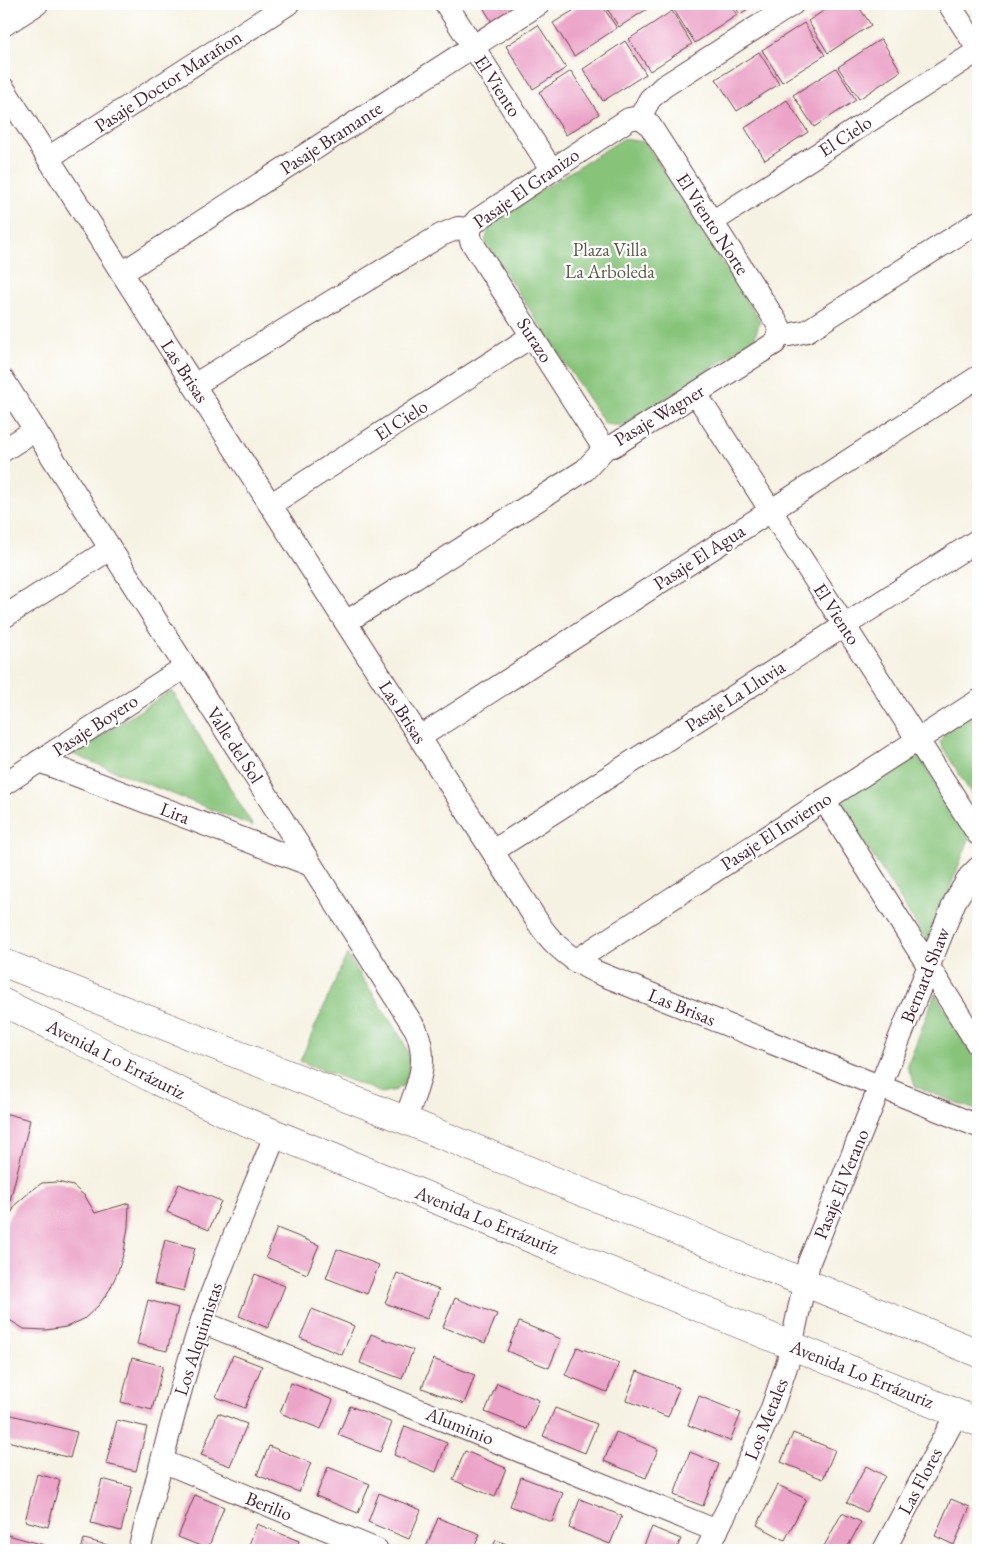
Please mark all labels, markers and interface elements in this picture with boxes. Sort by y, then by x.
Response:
street label: Pasaje Doctor Marañon [90,24,246,138]
street label: El Viento [469,50,527,122]
street label: Pasaje Bramante [275,96,387,180]
street label: El Cielo [814,110,876,162]
street label: Pasaje El Granizo [468,142,584,234]
street label: El Viento Norte [671,168,755,280]
park label: Plaza Villa La Arboleda [565,237,655,284]
street label: Surazo [511,313,559,367]
street label: Las Brisas [155,335,215,407]
street label: Pasaje Wagner [609,378,709,452]
street label: El Cielo [370,394,432,446]
street label: Pasaje El Agua [648,518,750,596]
street label: El Viento [808,578,866,650]
street label: Pasaje La Lluvia [680,654,790,738]
street label: Las Brisas [373,676,433,748]
street label: Pasaje Boyero [47,688,143,762]
street label: Valle del Sol [201,702,269,789]
street label: Pasaje El Invierno [716,786,836,876]
street label: Lira [157,796,194,830]
street label: Bernard Shaw [894,923,956,1027]
street label: Las Brisas [645,982,719,1032]
street label: Avenida Lo Errázuriz [41,1013,191,1105]
street label: Pasaje El Verano [808,1125,874,1243]
street label: Avenida Lo Errázuriz [410,1179,563,1261]
street label: Los Alquimistas [168,1279,228,1399]
street label: Avenida Lo Errázuriz [785,1333,938,1415]
street label: Los Metales [738,1374,794,1464]
street label: Aluminio [421,1401,498,1451]
street label: Las Flores [892,1443,948,1519]
street label: Berilio [242,1485,296,1527]

